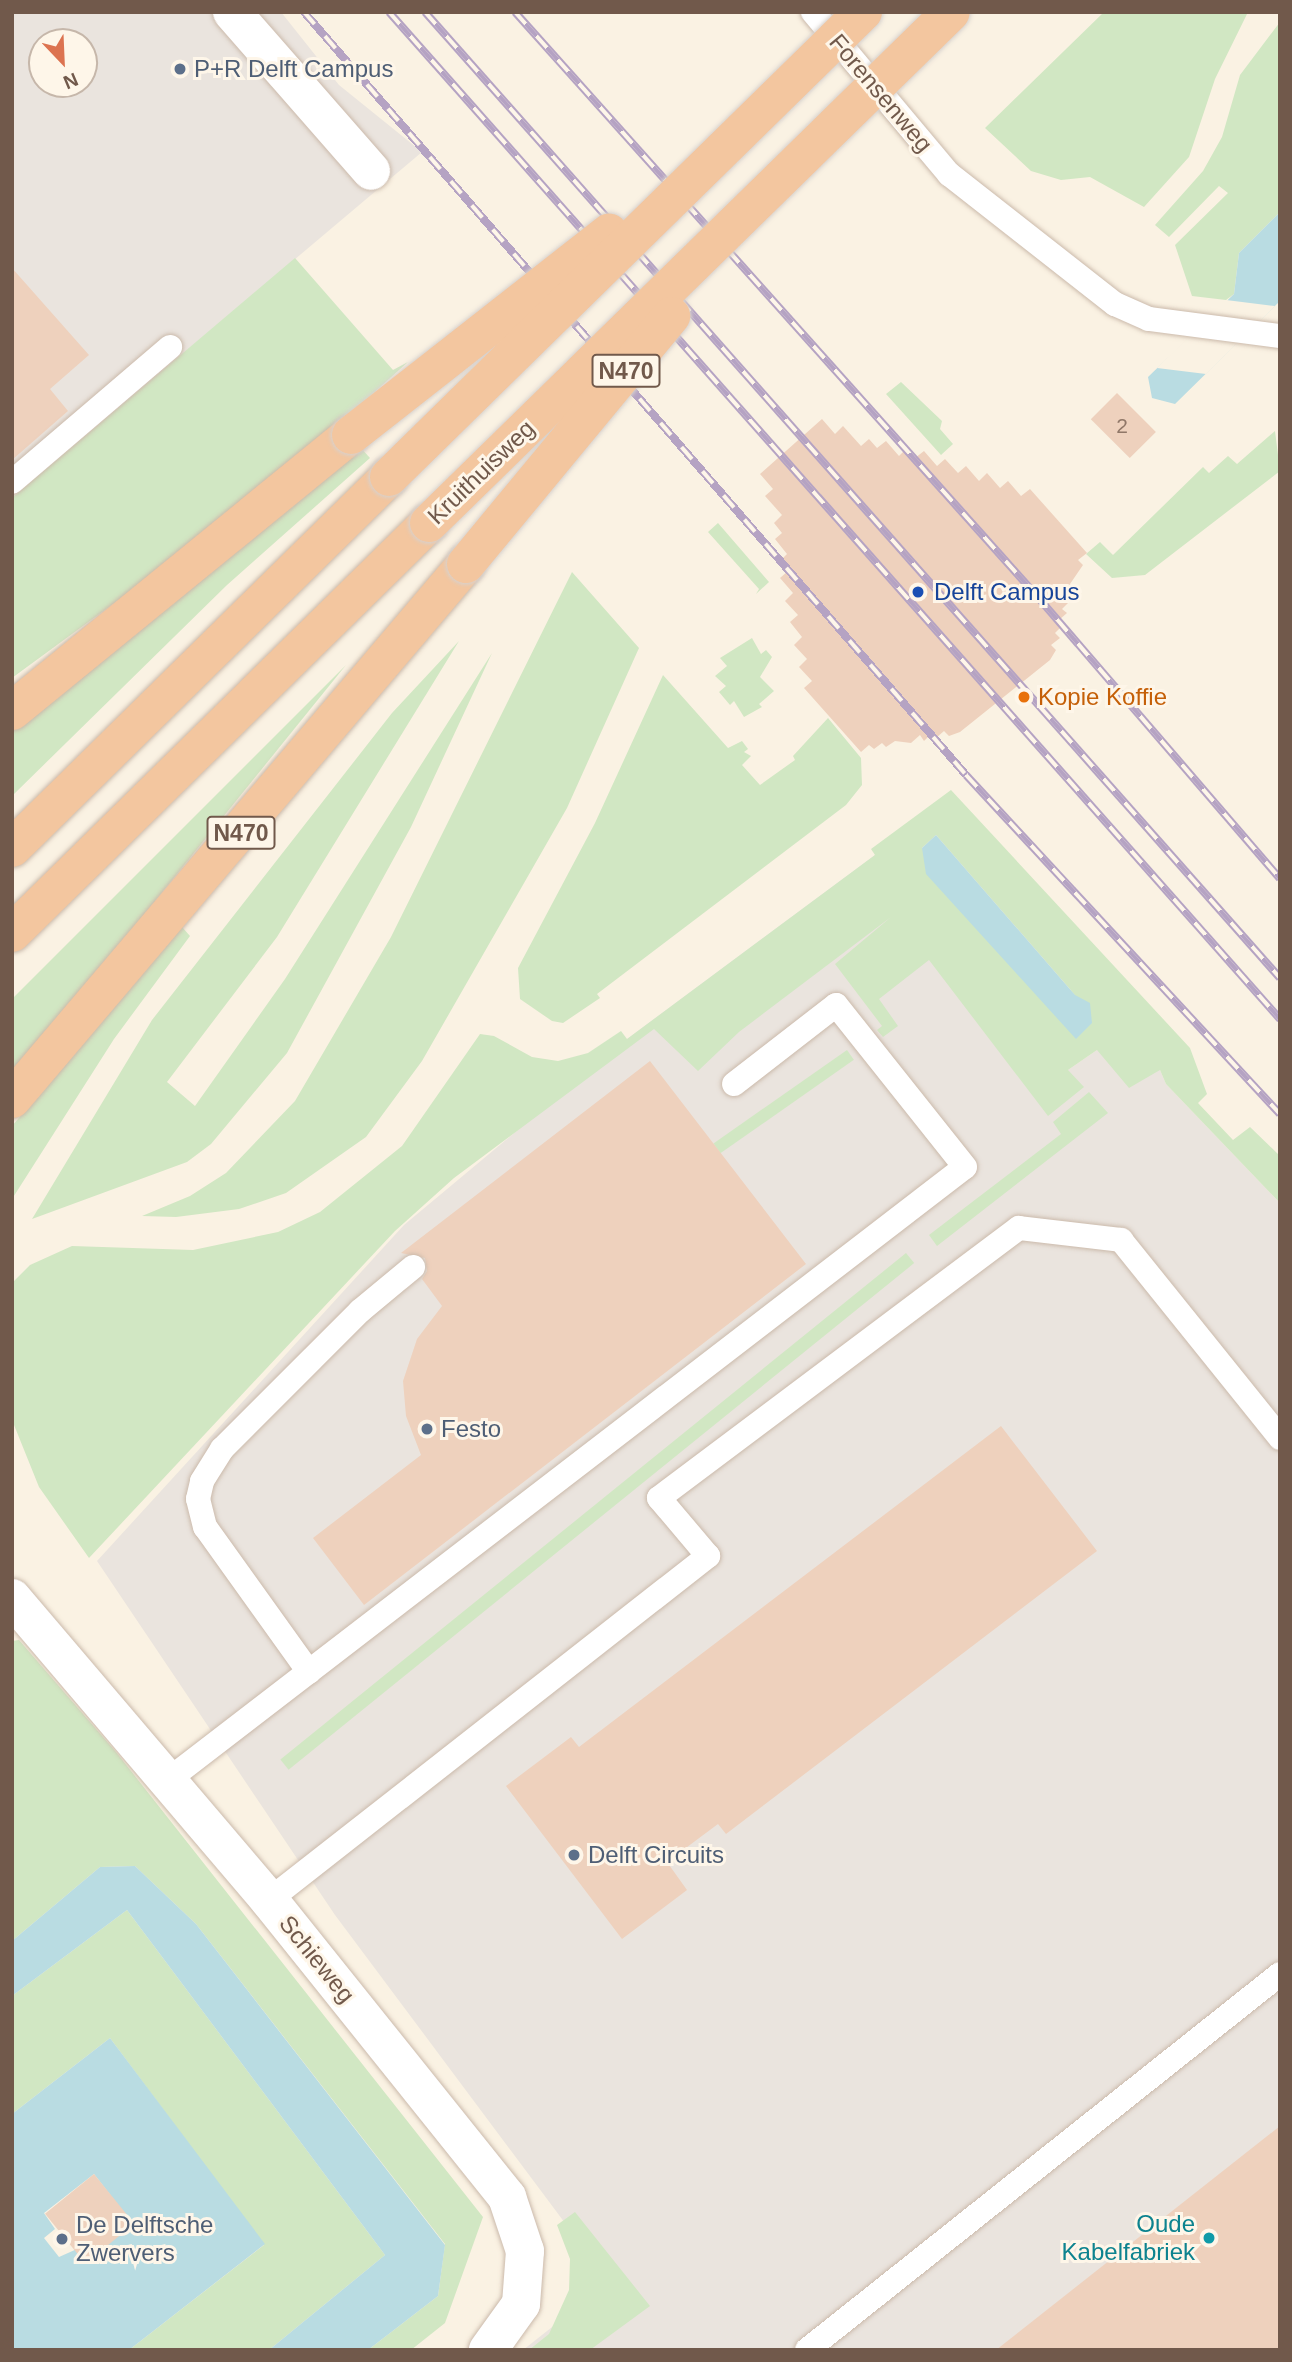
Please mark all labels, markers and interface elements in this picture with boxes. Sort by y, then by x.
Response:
north arrow [28,28,98,98]
street label: Forensenweg [823,28,939,158]
place label: P+R Delft Campus [194,55,393,83]
marker: P+R Delft Campus [172,61,188,77]
text: N [60,69,81,93]
road number: N470 [591,352,661,390]
house number: 2 [1116,413,1128,439]
street label: Kruithuisweg [422,414,540,530]
place label: Delft Campus [934,578,1079,606]
marker: Delft Campus [908,582,928,602]
place label: Kopie Koffie [1038,683,1167,711]
marker: Kopie Koffie [1016,689,1032,705]
road number: N470 [206,814,276,852]
place label: Festo [441,1415,501,1443]
marker: Festo [419,1421,435,1437]
place label: Delft Circuits [588,1841,724,1869]
marker: Delft Circuits [566,1847,582,1863]
street label: Schieweg [273,1910,361,2008]
place label: Oude Kabelfabriek [1062,2210,1195,2266]
place label: De Delftsche Zwervers [76,2211,213,2267]
marker: Oude Kabelfabriek [1201,2230,1217,2246]
marker: De Delftsche Zwervers [54,2231,70,2247]

